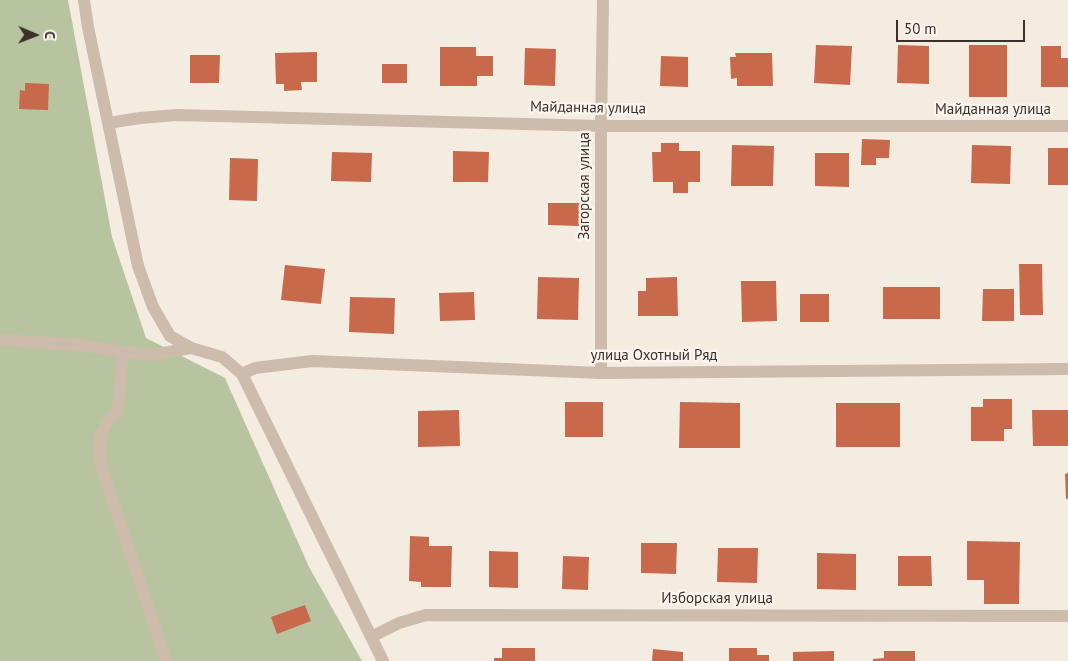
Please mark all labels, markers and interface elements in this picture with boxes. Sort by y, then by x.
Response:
north arrow [10,10,60,60]
scale bar [898,10,1027,42]
text: 50 m [904,19,937,38]
text: С [41,31,59,39]
street label: Майданная улица [530,98,646,118]
street label: Майданная улица [935,101,1051,119]
street label: Загорская улица [576,132,594,240]
street label: улица Охотный Ряд [591,347,717,365]
street label: Изборская улица [661,590,773,608]

